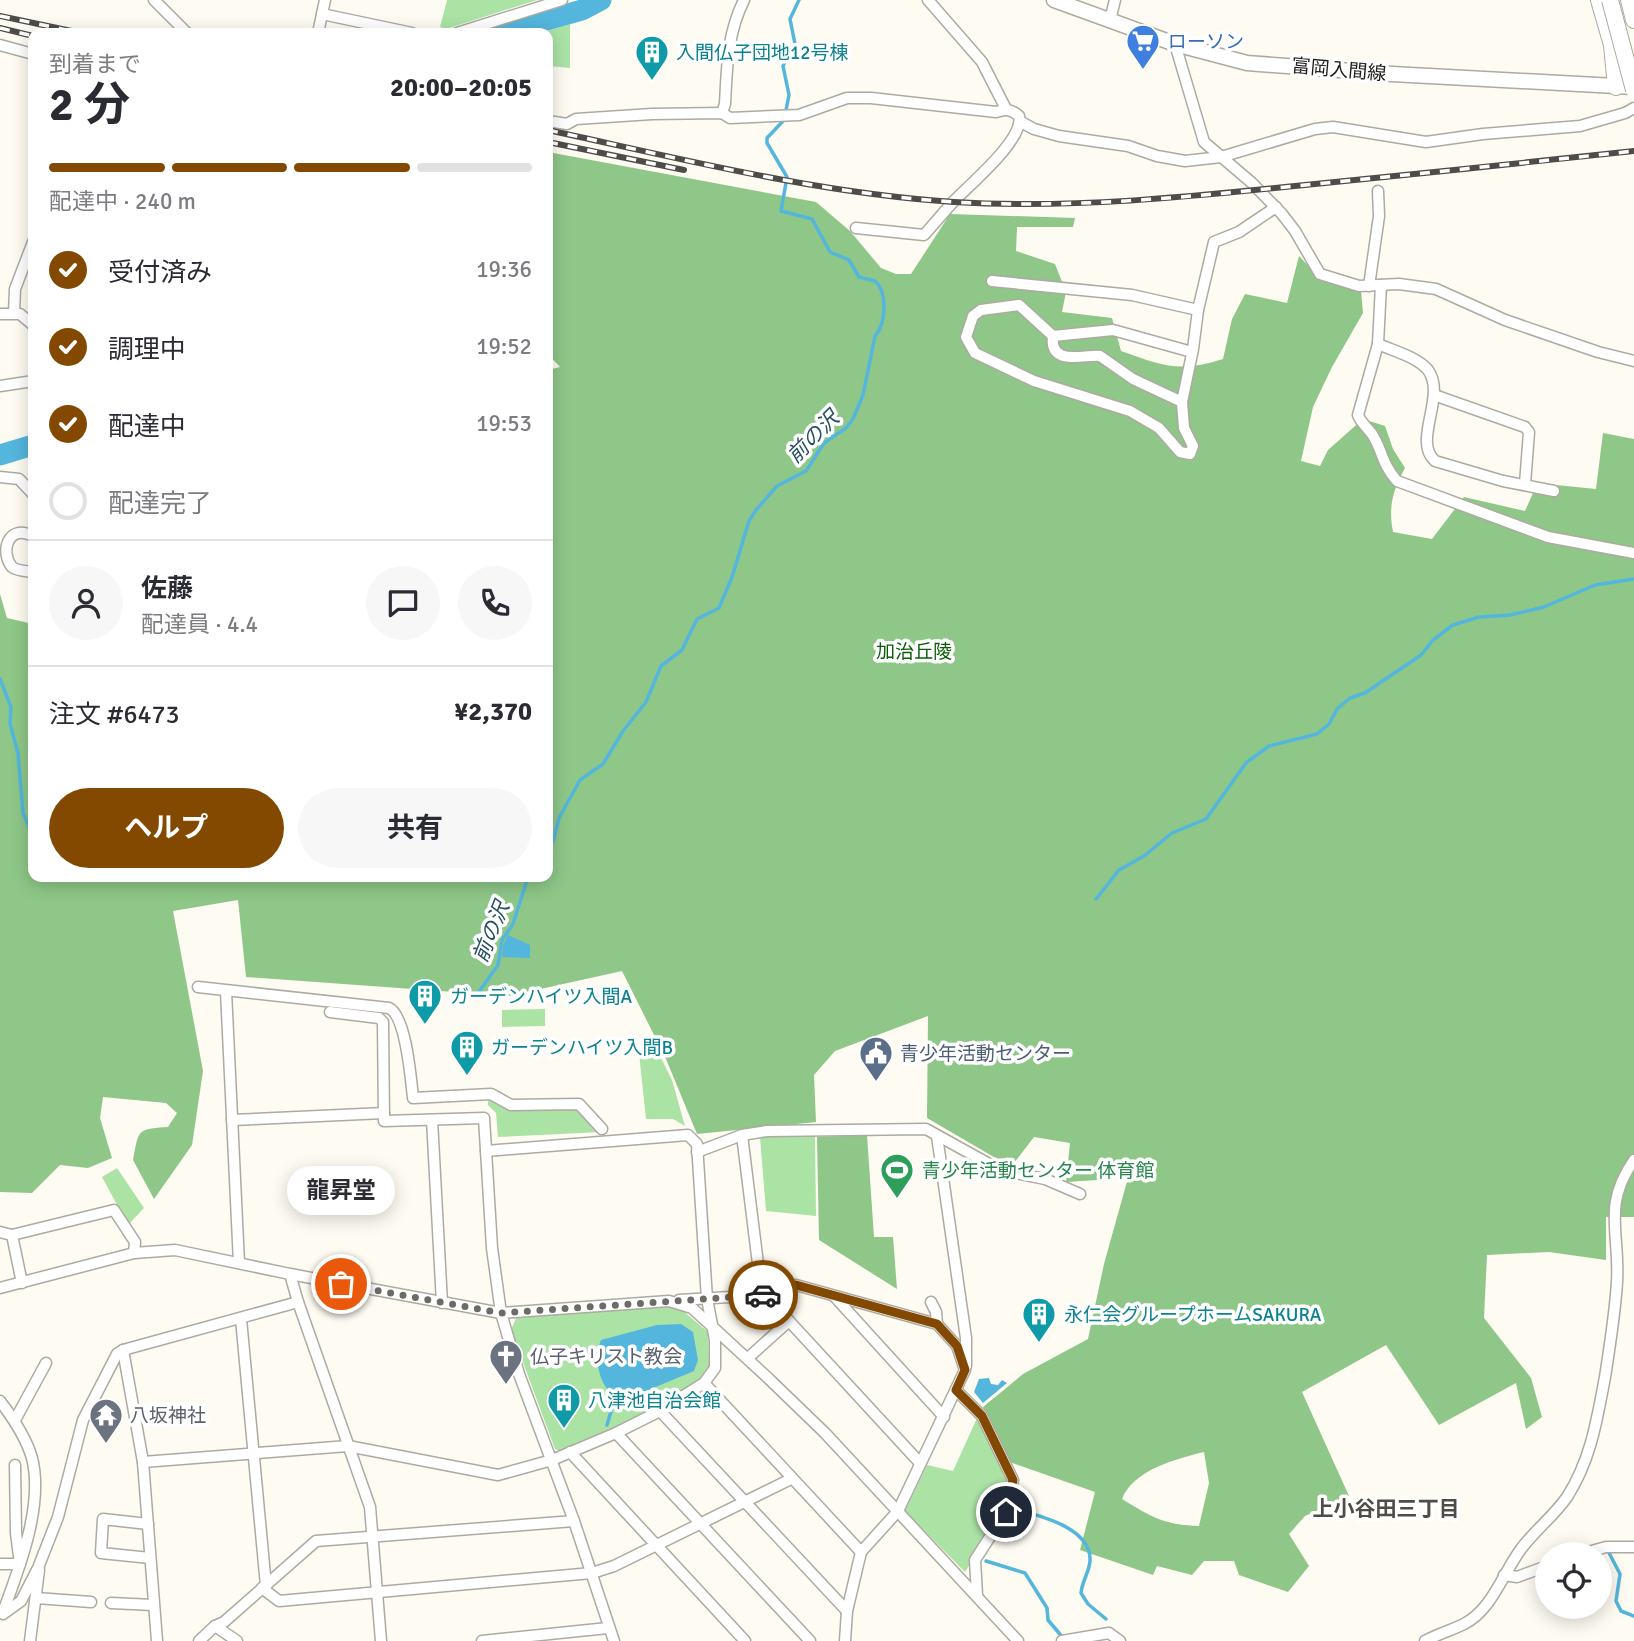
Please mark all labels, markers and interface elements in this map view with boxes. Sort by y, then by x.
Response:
supermarket icon: ローソン [1124,22,1162,71]
place label: ローソン [1168,30,1244,54]
building icon: 入間仏子団地12号棟 [633,33,671,82]
place label: 入間仏子団地12号棟 [676,41,849,65]
text: 到着まで [49,50,141,79]
street label: 富岡入間線 [1291,54,1387,86]
text: 20:00–20:05 [390,72,532,104]
text: 2 分 [49,77,130,133]
text: 配達中 · 240 m [49,187,196,216]
icon: check [49,251,87,289]
text: 19:36 [476,255,532,284]
text: 受付済み [108,257,212,289]
icon: check [49,328,87,366]
text: 19:52 [476,332,532,361]
text: 調理中 [108,334,186,366]
water label: 前の沢 [782,403,847,468]
icon: check [49,405,87,443]
text: 19:53 [476,409,532,438]
text: 配達中 [108,411,186,443]
text: 配達完了 [108,488,212,520]
button: person [49,566,123,640]
button: chat [366,566,440,640]
button: phone [458,566,532,640]
text: 佐藤 [141,573,193,605]
text: 配達員 · 4.4 [141,610,258,639]
park label: 加治丘陵 [876,640,952,664]
text: ¥2,370 [454,696,532,728]
text: 注文 #6473 [49,699,180,731]
button: ヘルプ [49,788,284,868]
button: 共有 [298,788,532,868]
water label: 前の沢 [467,895,516,966]
building icon: ガーデンハイツ入間A [406,977,444,1026]
place label: ガーデンハイツ入間A [450,985,633,1009]
building icon: ガーデンハイツ入間B [448,1028,486,1077]
public building icon: 青少年活動センター [857,1034,895,1083]
place label: ガーデンハイツ入間B [491,1036,673,1060]
place label: 青少年活動センター [900,1042,1071,1066]
sports icon: 青少年活動センター 体育館 [878,1151,916,1200]
place label: 青少年活動センター 体育館 [922,1159,1154,1183]
callout: 龍昇堂 [287,1165,395,1214]
text: 龍昇堂 [307,1176,376,1205]
pin [311,1254,371,1314]
courier [728,1260,798,1330]
icon: bag [322,1265,360,1303]
icon: car [744,1276,782,1314]
building icon: 永仁会グループホームSAKURA [1020,1295,1058,1344]
place label: 永仁会グループホームSAKURA [1064,1303,1322,1327]
church icon: 仏子キリスト教会 [487,1337,525,1386]
place label: 仏子キリスト教会 [530,1345,682,1369]
building icon: 八津池自治会館 [545,1381,583,1430]
place label: 八津池自治会館 [588,1389,721,1413]
temple icon: 八坂神社 [87,1396,125,1445]
place label: 八坂神社 [130,1404,206,1428]
pin [976,1482,1036,1542]
icon: home [987,1493,1025,1531]
district label: 上小谷田三丁目 [1313,1496,1460,1522]
map controls [1535,1542,1612,1619]
button: locate [1535,1542,1612,1619]

